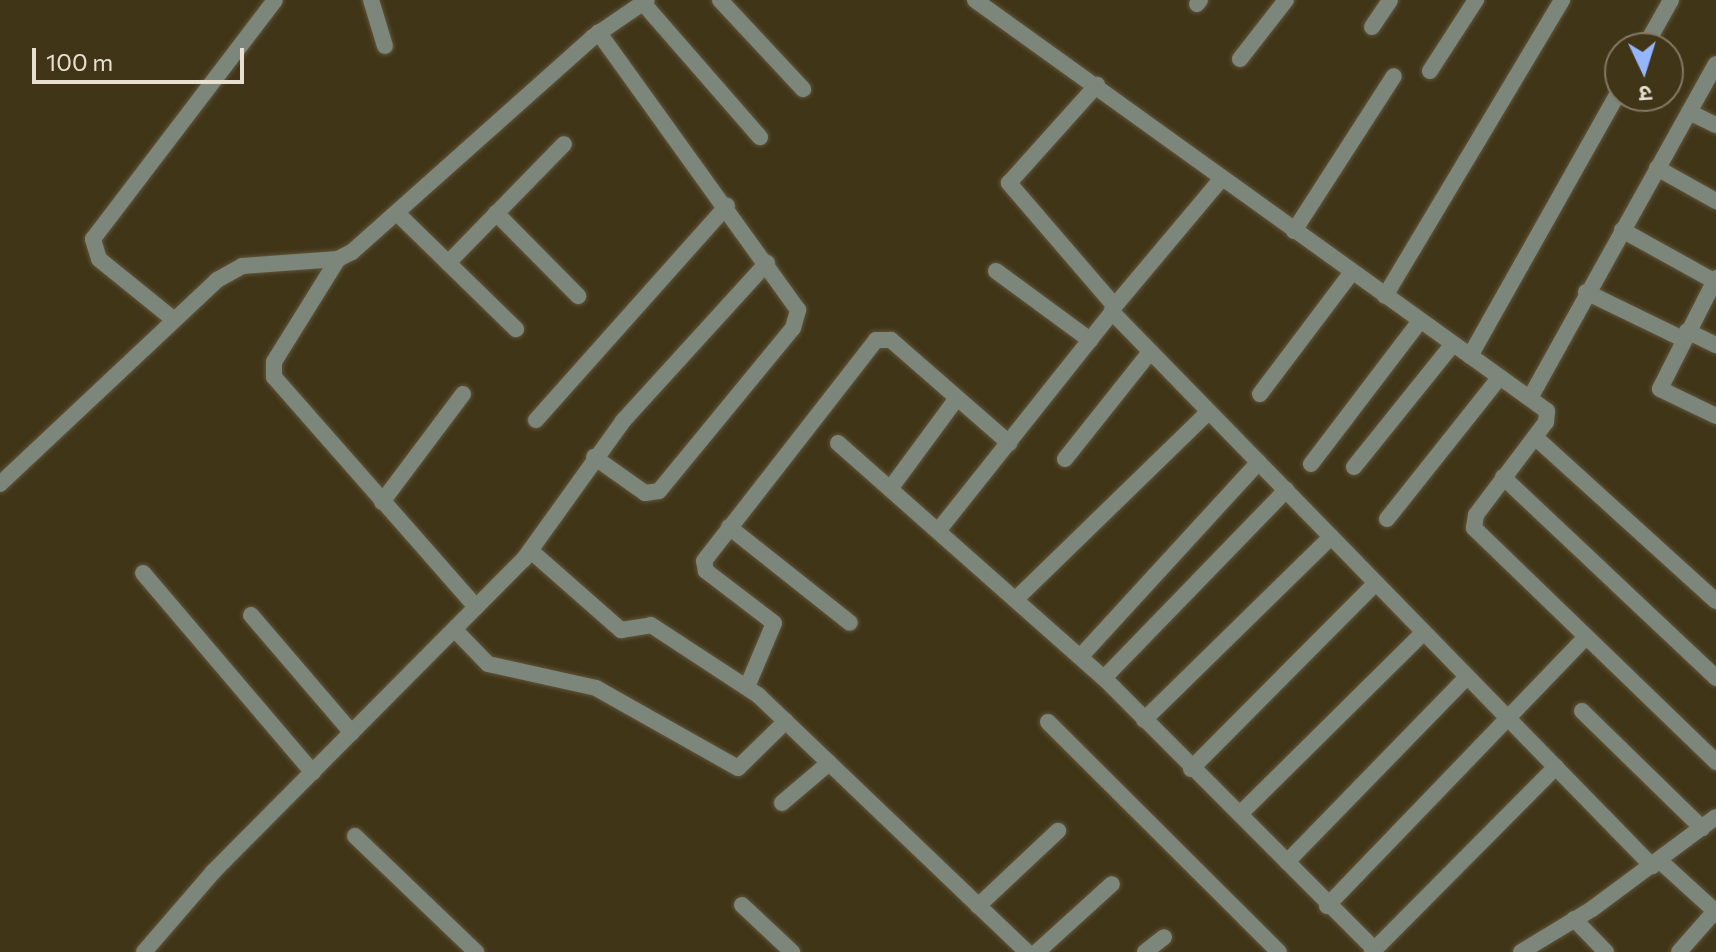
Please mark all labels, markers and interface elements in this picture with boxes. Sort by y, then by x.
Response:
scale bar [36,32,248,82]
north arrow [1604,32,1684,112]
text: 100 m [46,47,113,76]
text: उ [1638,81,1653,108]

